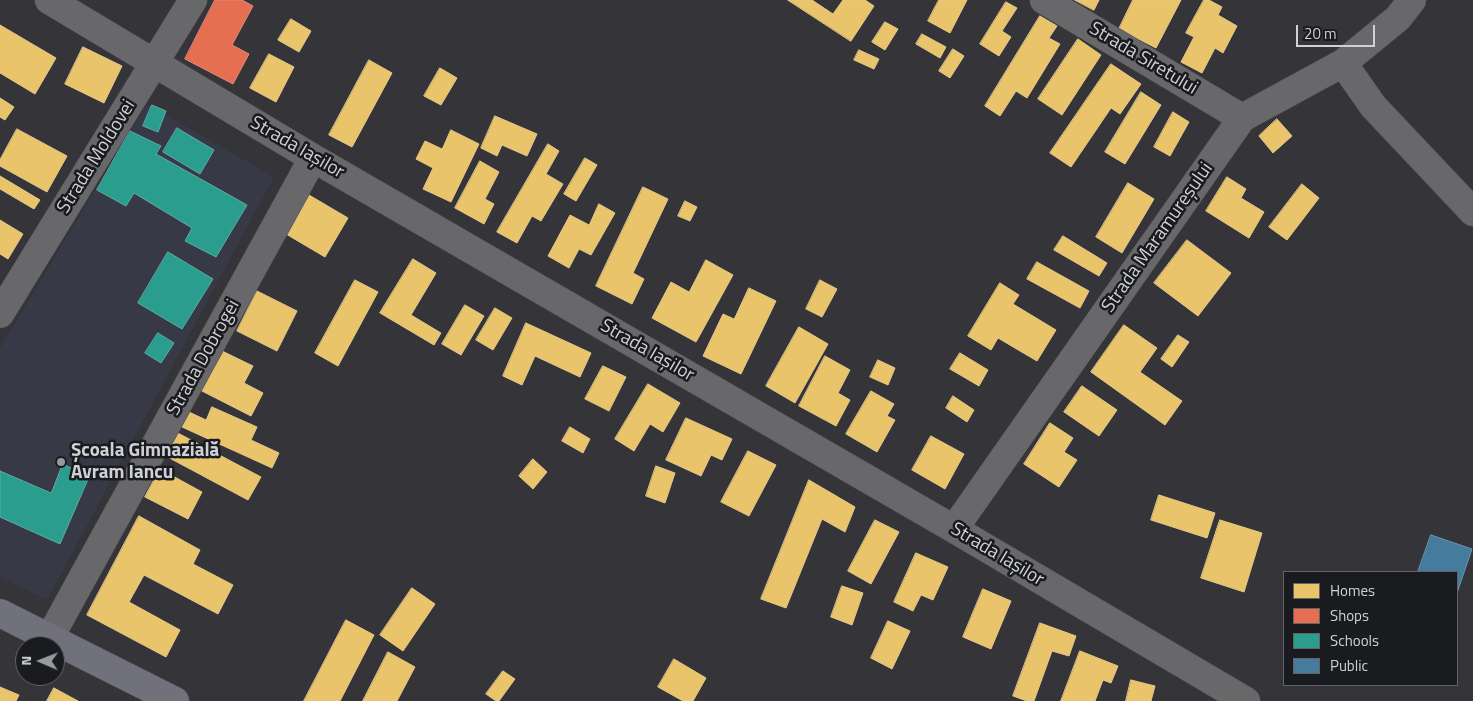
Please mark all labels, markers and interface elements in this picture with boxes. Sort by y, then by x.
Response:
scale bar [1298,15,1377,47]
street label: Strada Siretului [1085,18,1201,100]
text: 20 m [1304,22,1337,45]
street label: Strada Moldovei [53,96,141,218]
street label: Strada Iașilor [246,112,348,184]
street label: Strada Maramureșului [1098,159,1218,317]
street label: Strada Dobrogei [163,296,245,420]
street label: Strada Iașilor [596,315,698,387]
place label: Școala Gimnazială Avram Iancu [71,440,219,484]
marker: Școala Gimnazială Avram Iancu [55,456,67,468]
street label: Strada Iașilor [946,518,1048,592]
legend [1283,571,1458,686]
text: Homes [1330,579,1375,602]
text: Shops [1330,604,1369,627]
text: Schools [1330,629,1379,652]
north arrow [15,636,65,686]
text: Public [1330,654,1368,677]
text: N [15,656,36,666]

